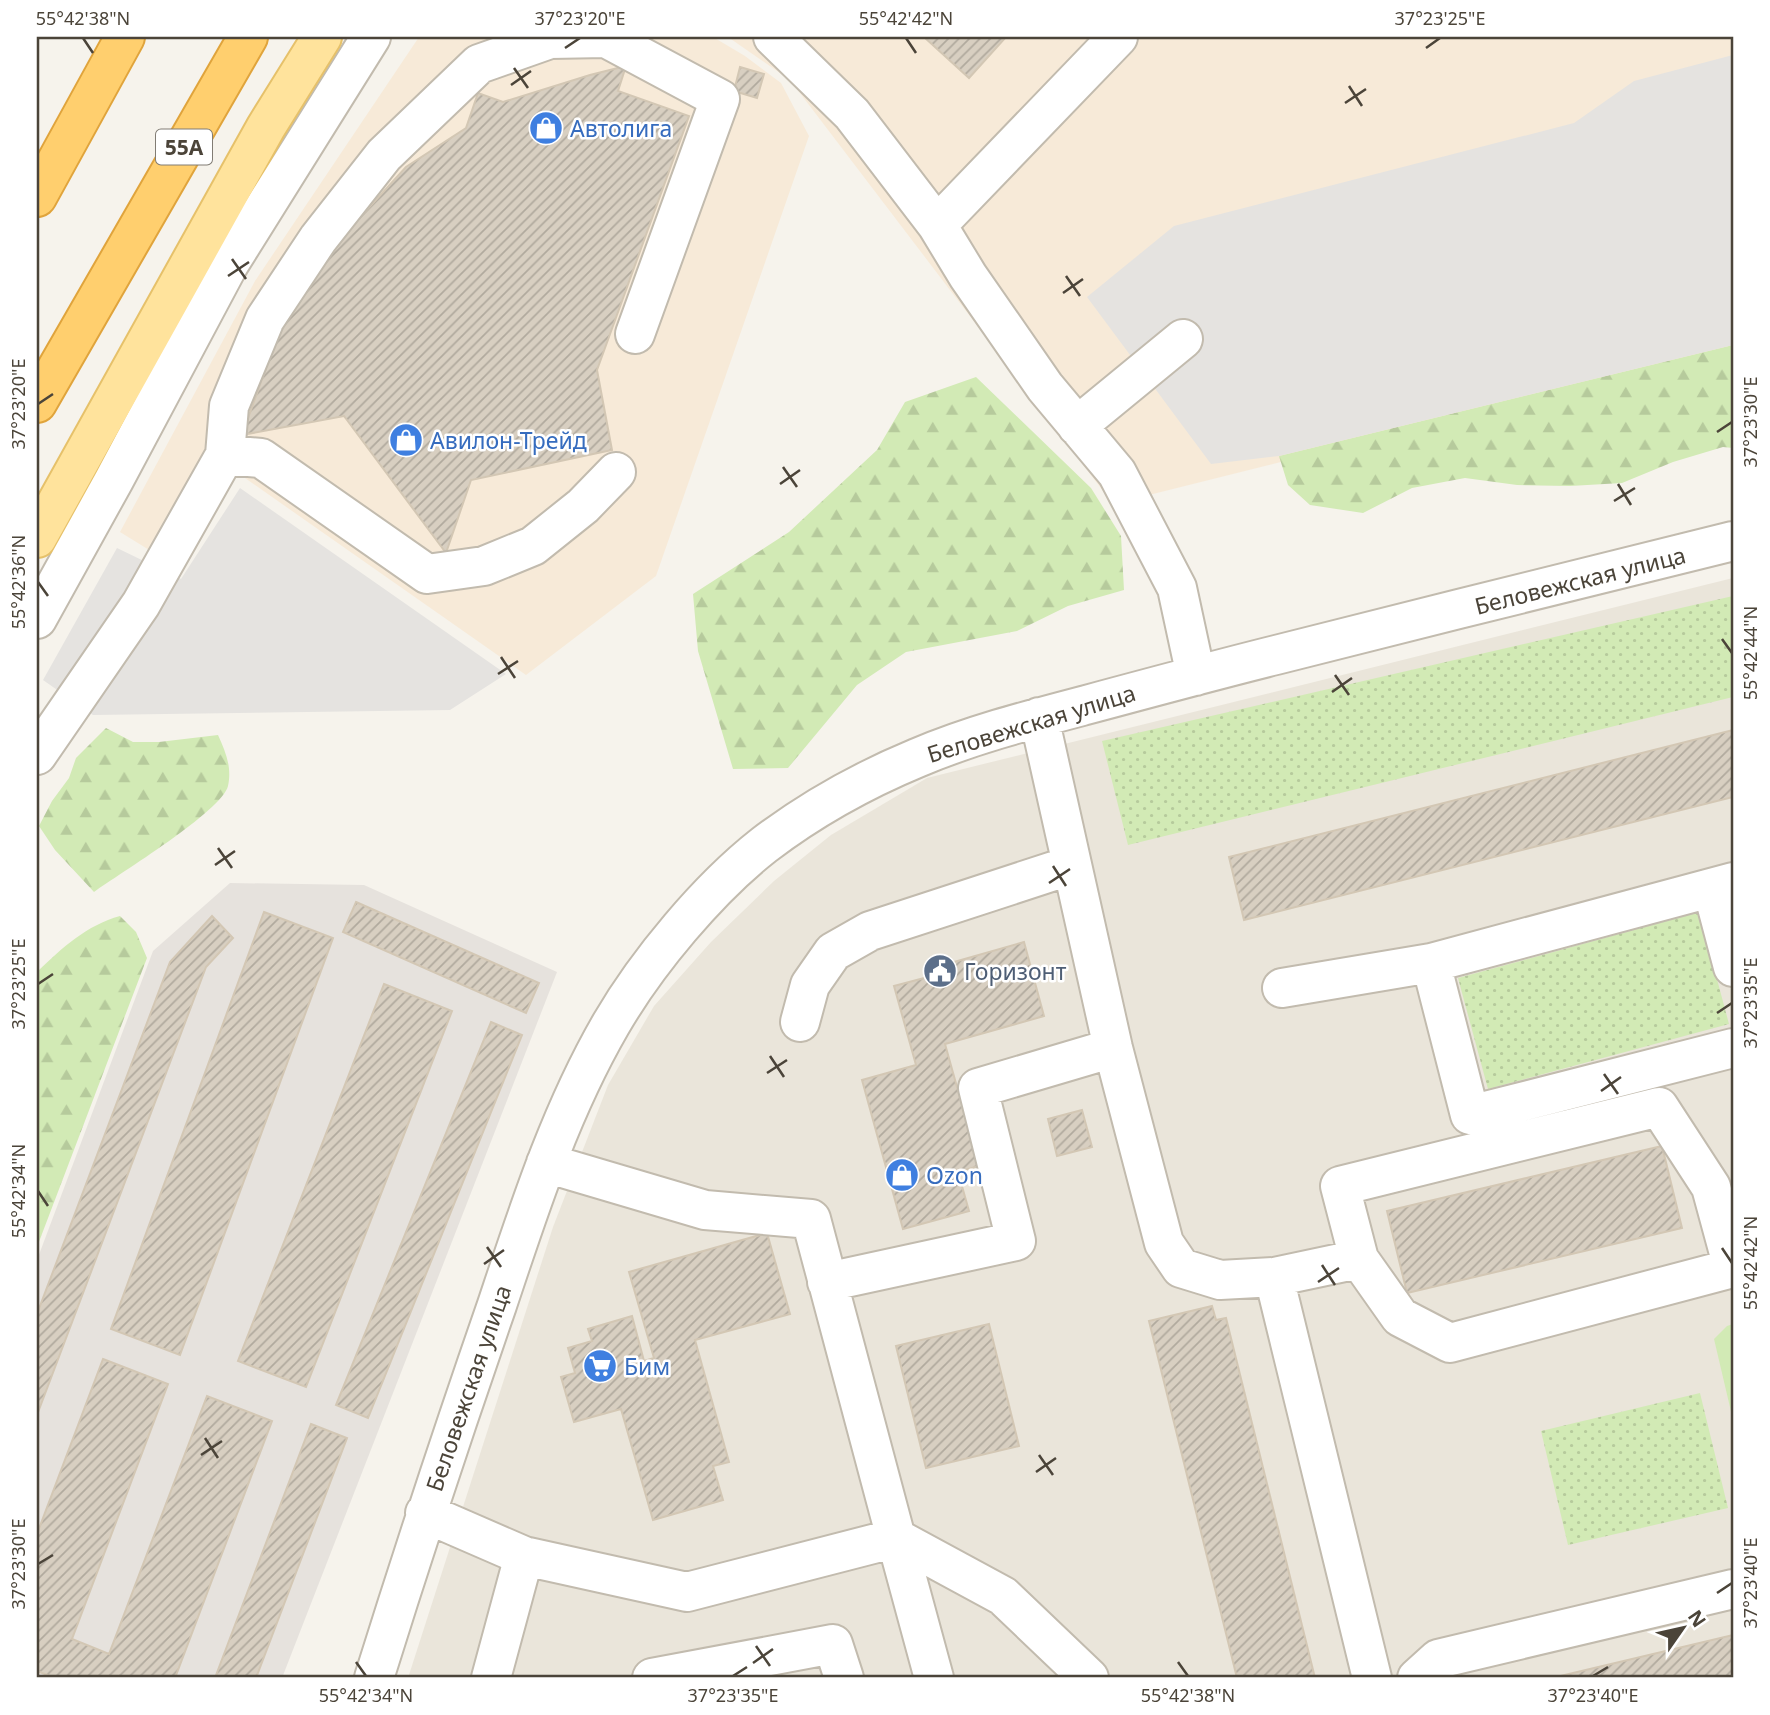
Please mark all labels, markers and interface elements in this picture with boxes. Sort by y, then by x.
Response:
text: 55°42'38"N [36,6,130,30]
text: 37°23'20"E [535,6,625,30]
text: 55°42'42"N [859,6,953,30]
text: 37°23'25"E [1395,6,1485,30]
shop icon: Автолига [527,109,565,147]
place label: Автолига [570,112,672,144]
road number: 55А [156,130,212,164]
text: 37°23'20"E [6,359,30,449]
text: 37°23'30"E [1738,377,1762,467]
shop icon: Авилон-Трейд [387,421,425,459]
place label: Авилон-Трейд [430,424,587,456]
text: 55°42'36"N [6,535,30,629]
street label: Беловежская улица [1471,538,1689,622]
text: 55°42'44"N [1738,606,1762,700]
street label: Беловежская улица [923,676,1139,770]
text: 37°23'25"E [6,939,30,1029]
public building icon: Горизонт [921,952,959,990]
place label: Горизонт [964,955,1067,987]
text: 37°23'35"E [1738,958,1762,1048]
text: 55°42'34"N [6,1144,30,1238]
shop icon: Ozon [883,1156,921,1194]
place label: Ozon [926,1159,983,1191]
text: 55°42'42"N [1738,1216,1762,1310]
street label: Беловежская улица [418,1280,518,1496]
supermarket icon: Бим [581,1347,619,1385]
place label: Бим [624,1350,670,1382]
text: 37°23'30"E [6,1519,30,1609]
text: 37°23'40"E [1738,1538,1762,1628]
north arrow [1648,1592,1718,1662]
text: N [1682,1605,1712,1632]
text: 55°42'34"N [319,1683,413,1707]
text: 37°23'35"E [688,1683,778,1707]
text: 55°42'38"N [1141,1683,1235,1707]
text: 37°23'40"E [1548,1683,1638,1707]

